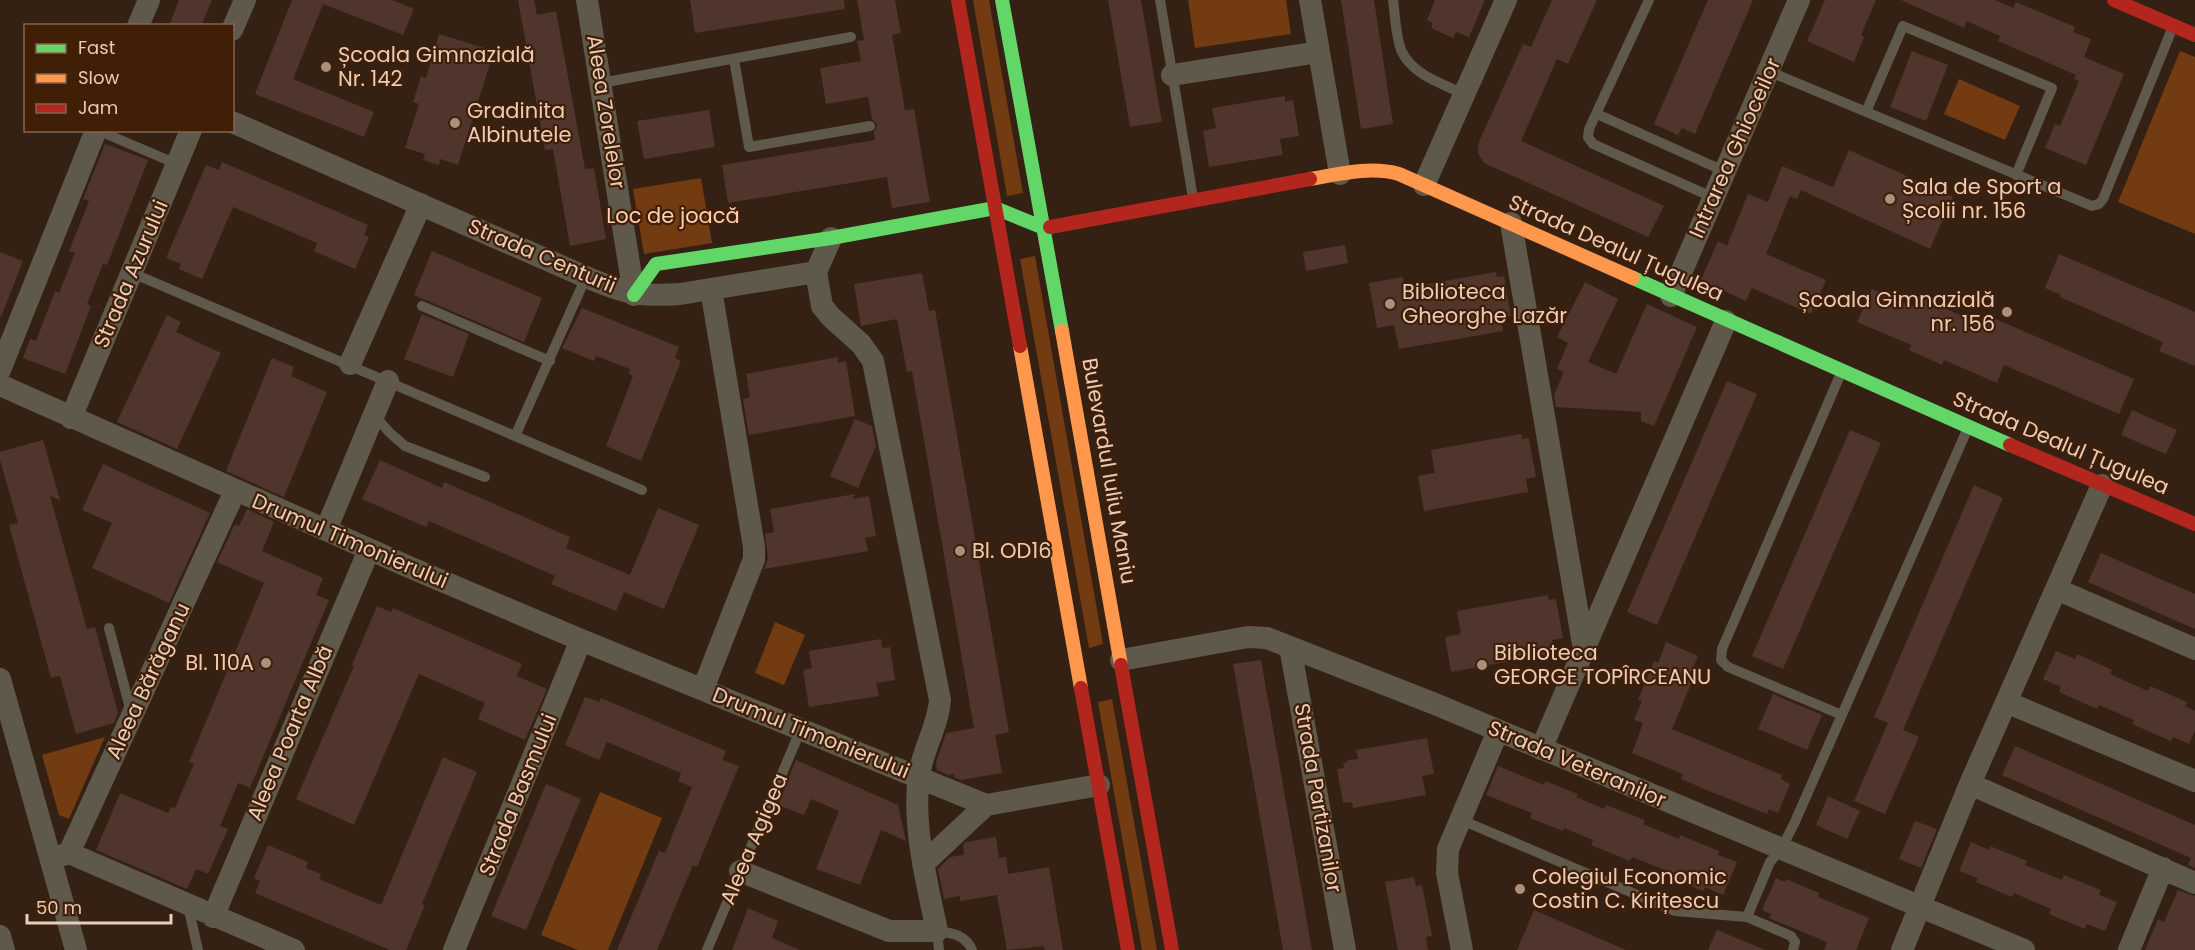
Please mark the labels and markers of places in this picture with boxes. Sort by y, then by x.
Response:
place label: Școala Gimnazială Nr. 142 [338,40,535,93]
marker: Școala Gimnazială Nr. 142 [319,60,333,74]
place label: Gradinita Albinutele [467,96,571,149]
marker: Gradinita Albinutele [448,116,462,130]
place label: Sala de Sport a Școlii nr. 156 [1902,172,2062,225]
marker: Sala de Sport a Școlii nr. 156 [1883,192,1897,206]
place label: Biblioteca Gheorghe Lazăr [1402,277,1567,330]
place label: Școala Gimnazială nr. 156 [1798,285,1995,338]
marker: Biblioteca Gheorghe Lazăr [1383,297,1397,311]
marker: Școala Gimnazială nr. 156 [2000,305,2014,319]
place label: Bl. OD16 [972,536,1051,565]
marker: Bl. OD16 [953,544,967,558]
place label: Biblioteca GEORGE TOPÎRCEANU [1494,638,1711,691]
place label: Bl. 110A [185,648,254,677]
marker: Bl. 110A [259,656,273,670]
marker: Biblioteca GEORGE TOPÎRCEANU [1475,658,1489,672]
place label: Colegiul Economic Costin C. Kirițescu [1532,862,1727,915]
marker: Colegiul Economic Costin C. Kirițescu [1513,882,1527,896]

